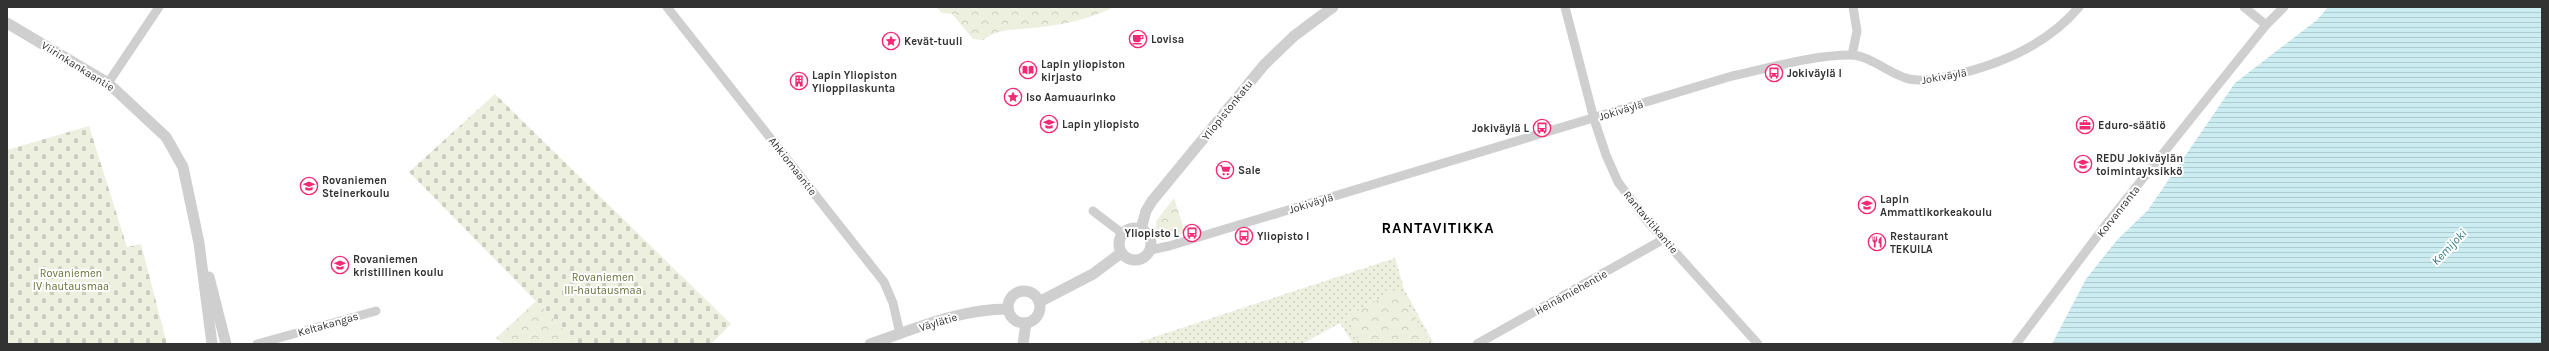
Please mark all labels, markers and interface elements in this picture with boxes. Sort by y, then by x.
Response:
cafe icon: Lovisa [1128,29,1148,49]
place icon: Kevät-tuuli [881,31,901,51]
place label: Lovisa [1151,33,1184,46]
place label: Kevät-tuuli [904,35,963,48]
street label: Viirinkankaantie [39,39,117,94]
place label: Lapin yliopiston kirjasto [1041,58,1125,84]
library icon: Lapin yliopiston kirjasto [1018,60,1038,80]
bus stop icon: Jokiväylä I [1764,63,1784,83]
street label: Jokiväylä [1920,66,1968,87]
place label: Jokiväylä I [1787,67,1842,80]
place label: Lapin Yliopiston Ylioppilaskunta [812,69,897,95]
building icon: Lapin Yliopiston Ylioppilaskunta [789,71,809,91]
street label: Yliopistonkatu [1199,78,1256,143]
place icon: Iso Aamuaurinko [1003,87,1023,107]
place label: Iso Aamuaurinko [1026,91,1116,104]
street label: Jokiväylä [1597,98,1645,123]
school or university icon: Lapin yliopisto [1039,114,1059,134]
office icon: Eduro-säätiö [2075,115,2095,135]
place label: Lapin yliopisto [1062,118,1139,131]
bus stop icon: Jokiväylä L [1532,118,1552,138]
place label: Eduro-säätiö [2098,119,2166,132]
place label: Jokiväylä L [1472,122,1530,135]
street label: Ahkiomaantie [766,135,820,198]
place label: REDU Jokiväylän toimintayksikkö [2096,152,2183,178]
school or university icon: REDU Jokiväylän toimintayksikkö [2073,154,2093,174]
supermarket icon: Sale [1215,160,1235,180]
place label: Sale [1238,164,1261,177]
place label: Rovaniemen Steinerkoulu [322,174,390,200]
school or university icon: Rovaniemen Steinerkoulu [299,176,319,196]
street label: Korvanranta [2094,183,2143,240]
street label: Rantavitikantie [1621,188,1681,257]
street label: Jokiväylä [1287,191,1335,216]
place label: Lapin Ammattikorkeakoulu [1880,193,1992,219]
school or university icon: Lapin Ammattikorkeakoulu [1857,195,1877,215]
district label: RANTAVITIKKA [1381,219,1495,237]
bus stop icon: Yliopisto L [1182,223,1202,243]
bus stop icon: Yliopisto I [1234,226,1254,246]
water label: Kemijoki [2429,226,2469,268]
place label: Yliopisto L [1124,227,1180,240]
place label: Yliopisto I [1257,230,1309,243]
place label: Restaurant TEKUILA [1890,230,1949,256]
restaurant icon: Restaurant TEKUILA [1867,232,1887,252]
place label: Rovaniemen kristillinen koulu [353,253,444,279]
school or university icon: Rovaniemen kristillinen koulu [330,255,350,275]
park label: Rovaniemen IV hautausmaa [33,267,109,293]
street label: Heinämiehentie [1533,267,1610,318]
park label: Rovaniemen III-hautausmaa [564,271,642,297]
street label: Keltakangas [296,310,360,339]
street label: Väylätie [917,310,959,334]

